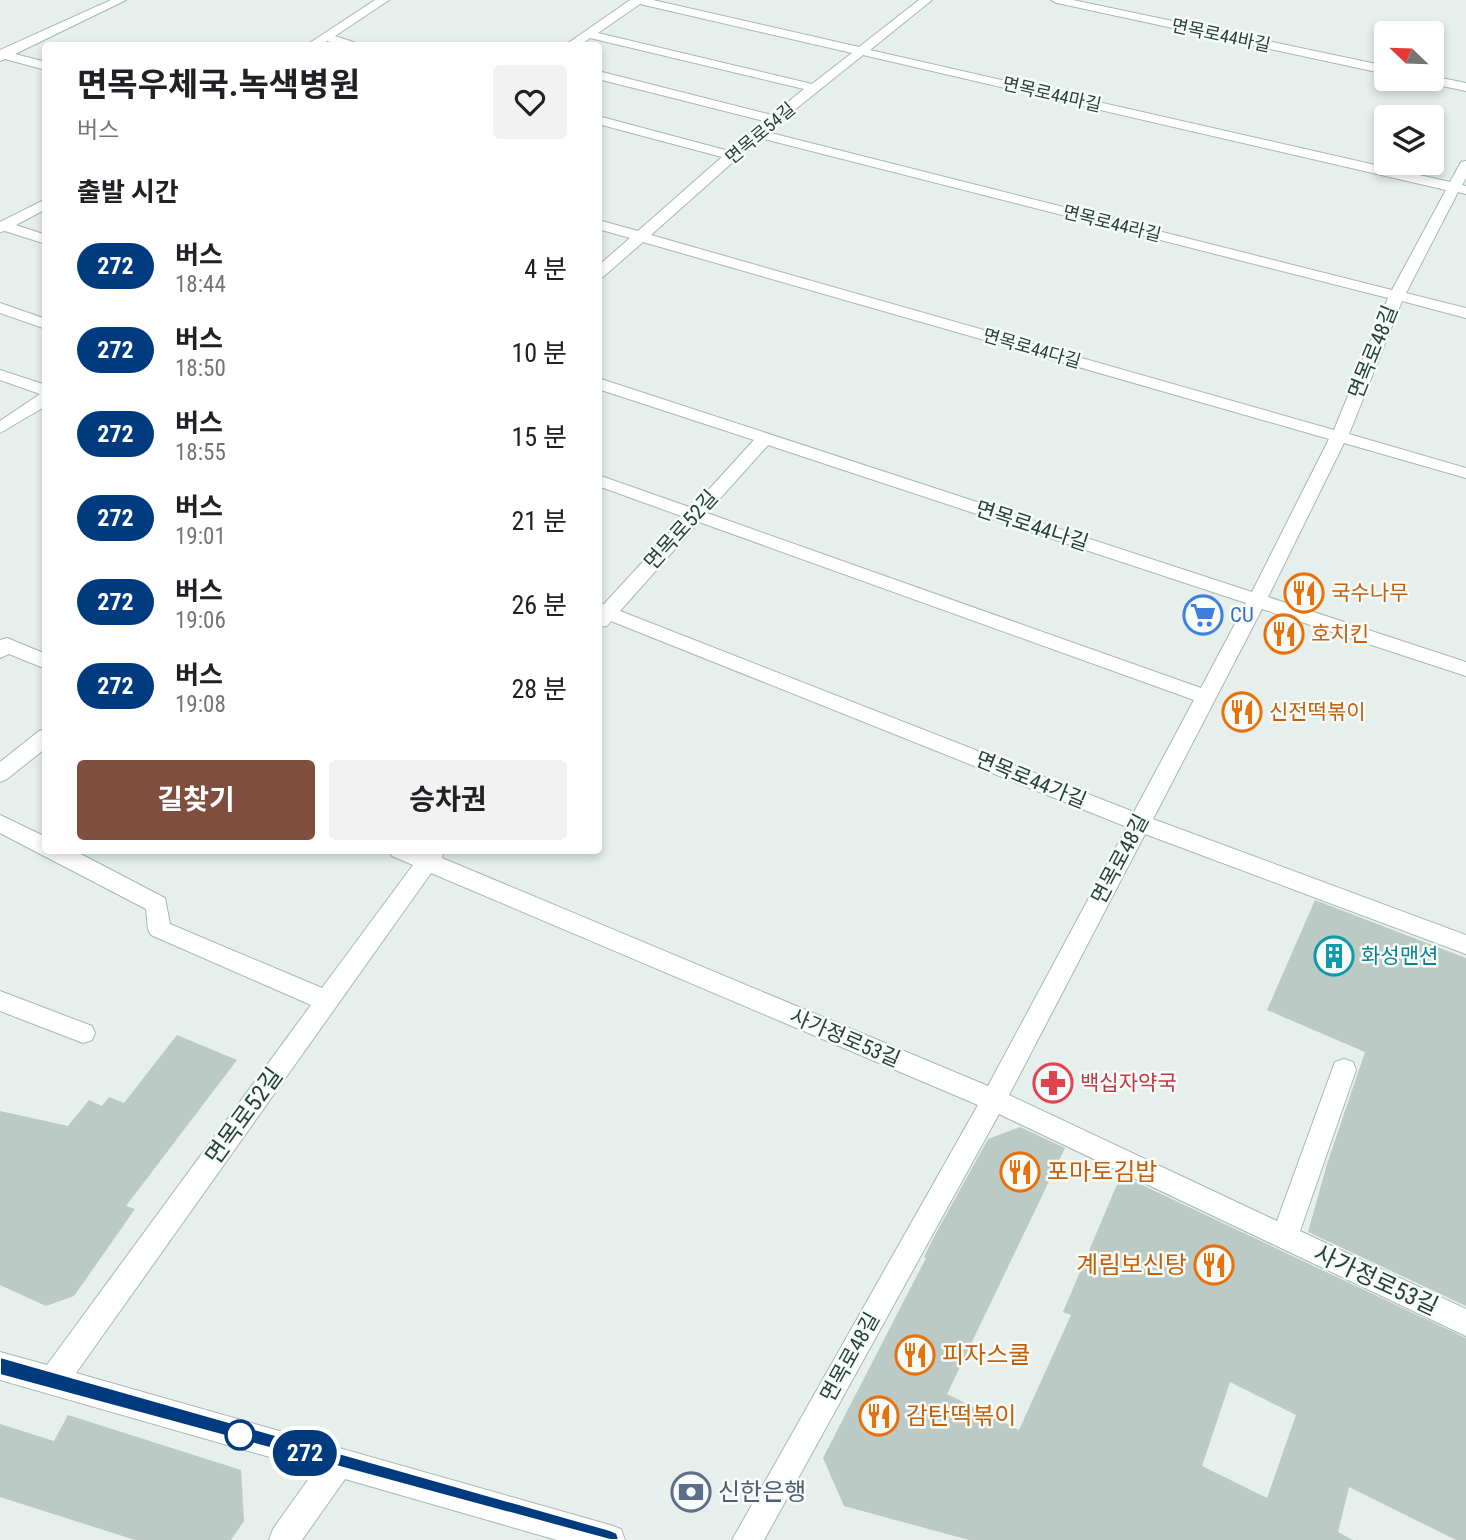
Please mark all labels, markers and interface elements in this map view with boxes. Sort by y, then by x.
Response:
street label: 면목로44바길 [1170,14,1272,56]
north arrow [1374,21,1444,91]
map controls [1374,21,1444,175]
text: 면목우체국.녹색병원 [77,65,360,104]
button: heart [493,65,567,139]
street label: 면목로44마길 [1001,72,1103,116]
street label: 면목로54길 [721,98,799,168]
button: layers [1374,105,1444,175]
text: 버스 [77,117,119,144]
text: 출발 시간 [77,177,179,207]
street label: 면목로44라길 [1061,201,1163,245]
text: 버스 [175,240,223,270]
text: 272 [97,252,134,280]
text: 4 분 [524,254,567,284]
text: 18:44 [175,271,226,298]
street label: 면목로48길 [1344,302,1402,402]
text: 버스 [175,324,223,354]
street label: 면목로44다길 [981,324,1083,372]
text: 272 [97,336,134,364]
text: 10 분 [511,338,567,368]
text: 18:50 [175,355,226,382]
text: 버스 [175,408,223,438]
text: 272 [97,420,134,448]
text: 15 분 [511,422,567,452]
text: 18:55 [175,439,226,466]
street label: 면목로52길 [639,486,723,574]
text: 버스 [175,492,223,522]
street label: 면목로44나길 [972,496,1092,556]
text: 272 [97,504,134,532]
text: 21 분 [511,506,567,536]
text: 19:01 [175,523,226,550]
restaurant icon: 국수나무 [1283,572,1325,614]
text: 버스 [175,576,223,606]
place label: 국수나무 [1331,581,1408,605]
text: 272 [97,588,134,616]
text: 26 분 [511,590,567,620]
supermarket icon: CU [1182,594,1224,636]
place label: CU [1230,603,1254,627]
text: 19:06 [175,607,226,634]
restaurant icon: 호치킨 [1263,613,1305,655]
place label: 호치킨 [1311,622,1369,646]
text: 버스 [175,660,223,690]
text: 272 [97,672,134,700]
text: 28 분 [511,674,567,704]
text: 19:08 [175,691,226,718]
restaurant icon: 신전떡볶이 [1221,691,1263,733]
place label: 신전떡볶이 [1269,700,1366,724]
street label: 면목로44가길 [972,747,1090,813]
button: 길찾기 [77,760,315,840]
button: 승차권 [329,760,567,840]
street label: 면목로48길 [1086,810,1154,908]
building icon: 화성맨션 [1313,935,1355,977]
place label: 화성맨션 [1361,944,1438,968]
street label: 사가정로53길 [786,1004,904,1072]
street label: 면목로52길 [200,1062,288,1170]
pharmacy icon: 백십자약국 [1032,1062,1074,1104]
place label: 백십자약국 [1080,1071,1177,1095]
restaurant icon: 포마토김밥 [999,1151,1041,1193]
place label: 포마토김밥 [1047,1158,1157,1186]
street label: 사가정로53길 [1309,1239,1443,1321]
restaurant icon: 계림보신탕 [1193,1244,1235,1286]
place label: 계림보신탕 [1077,1251,1187,1279]
street label: 면목로48길 [816,1308,884,1406]
restaurant icon: 피자스쿨 [894,1334,936,1376]
place label: 피자스쿨 [942,1341,1030,1369]
restaurant icon: 감탄떡볶이 [858,1395,900,1437]
place label: 감탄떡볶이 [906,1402,1016,1430]
unlabelled marker [225,1420,255,1450]
line badge: 272 [265,1430,345,1476]
text: 272 [287,1439,323,1467]
bank icon: 신한은행 [670,1471,712,1513]
place label: 신한은행 [718,1478,806,1506]

